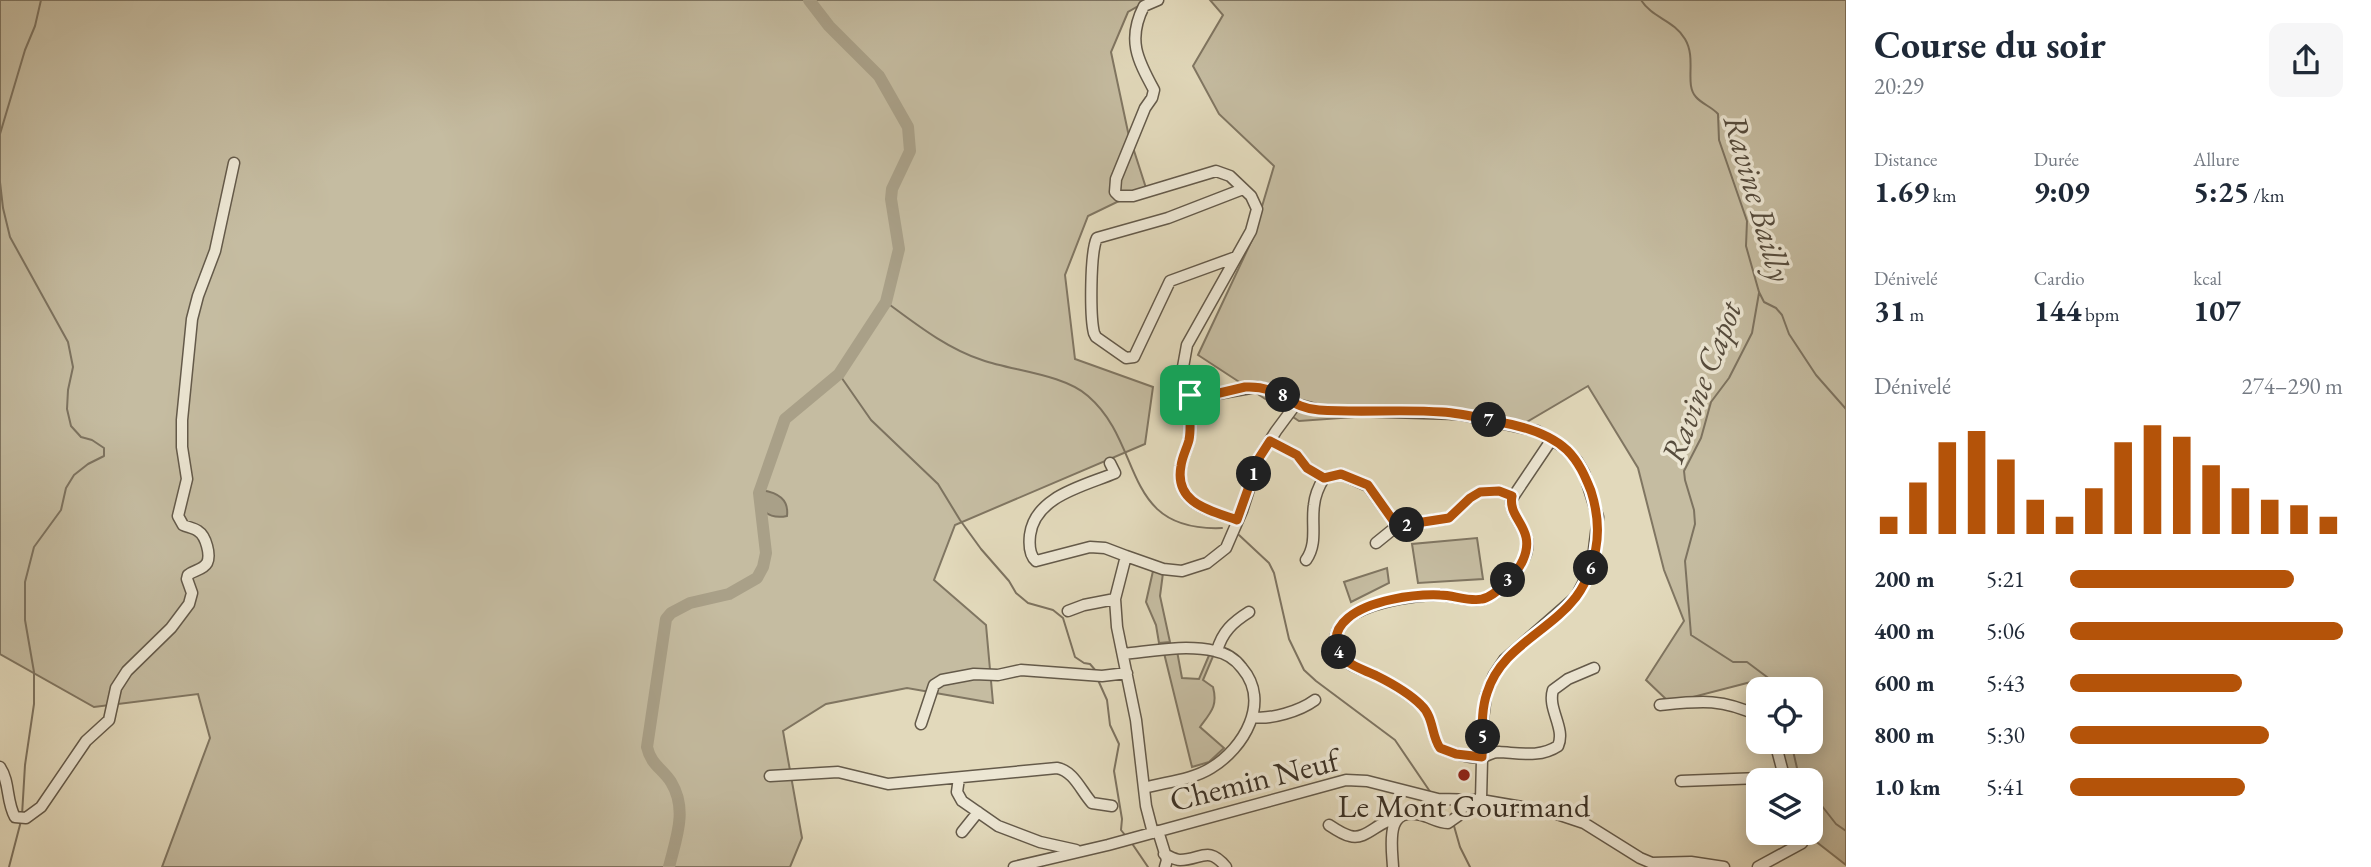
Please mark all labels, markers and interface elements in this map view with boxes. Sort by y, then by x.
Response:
text: Course du soir [1874,20,2106,69]
button: share [2269,23,2343,97]
text: 20:29 [1874,71,1924,101]
water label: Ravine Bailly [1714,109,1803,287]
text: Distance [1874,147,1937,172]
text: Durée [2034,147,2079,172]
text: Allure [2193,147,2239,172]
text: 1.69 [1874,172,1929,211]
text: 9:09 [2034,172,2090,211]
text: 5:25 [2193,172,2249,211]
text: km [1929,183,1957,208]
text: /km [2249,183,2284,208]
text: Dénivelé [1874,266,1938,291]
text: Cardio [2034,266,2085,291]
text: kcal [2193,266,2222,291]
text: 31 [1874,291,1906,330]
text: 144 [2034,291,2081,330]
text: 107 [2193,291,2241,330]
water label: Ravine Capot [1650,294,1752,469]
text: m [1906,302,1924,327]
text: bpm [2081,302,2120,327]
pin [1160,365,1220,425]
text: Dénivelé [1874,371,1951,401]
text: 274–290 m [2242,371,2343,401]
icon: arrive [1171,376,1209,414]
pin: 8 [1266,378,1300,412]
text: 8 [1277,382,1288,407]
pin: 7 [1472,402,1506,438]
text: 7 [1483,407,1494,432]
pin: 1 [1236,456,1272,491]
text: 1 [1248,461,1259,486]
pin: 2 [1390,508,1424,542]
text: 2 [1401,512,1412,537]
pin: 6 [1574,550,1608,586]
text: 6 [1585,555,1596,580]
pin: 3 [1490,562,1526,598]
text: 200 m [1874,564,1935,594]
text: 5:21 [1986,564,2025,594]
text: 3 [1502,567,1513,592]
text: 400 m [1874,616,1935,646]
text: 5:06 [1986,616,2025,646]
pin: 4 [1322,634,1356,670]
text: 4 [1333,639,1344,664]
text: 600 m [1874,668,1935,698]
text: 5:43 [1986,668,2025,698]
map controls [1746,677,1823,845]
button: locate [1746,677,1823,754]
pin: 5 [1466,720,1500,754]
text: 800 m [1874,720,1935,750]
text: 5:30 [1986,720,2025,750]
text: 5 [1477,724,1488,749]
street label: Chemin Neuf [1165,738,1347,821]
marker: Le Mont Gourmand [1456,767,1472,783]
button: layers [1746,768,1823,845]
text: 1.0 km [1874,772,1941,802]
text: 5:41 [1986,772,2025,802]
place label: Le Mont Gourmand [1338,785,1591,827]

